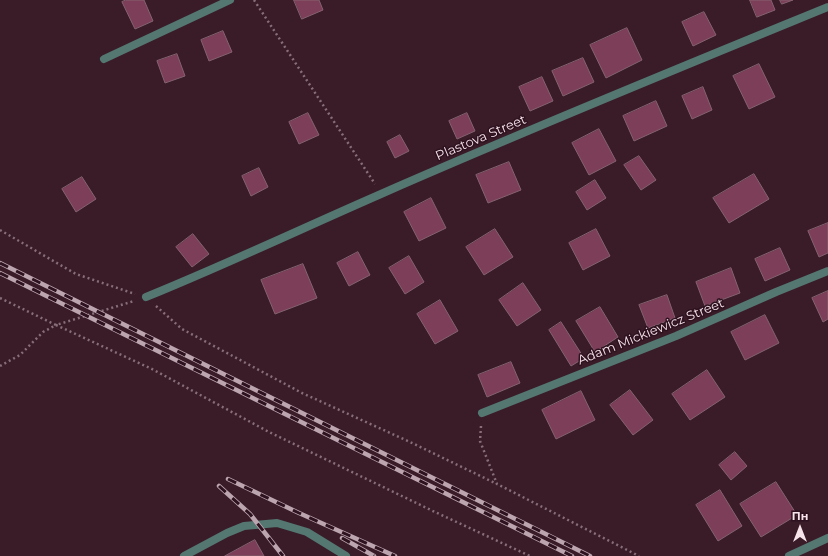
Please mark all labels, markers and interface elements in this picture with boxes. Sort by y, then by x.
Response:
street label: Plastova Street [433,112,529,164]
street label: Adam Mickiewicz Street [575,295,727,369]
north arrow [780,508,820,548]
text: Пн [792,509,808,523]

